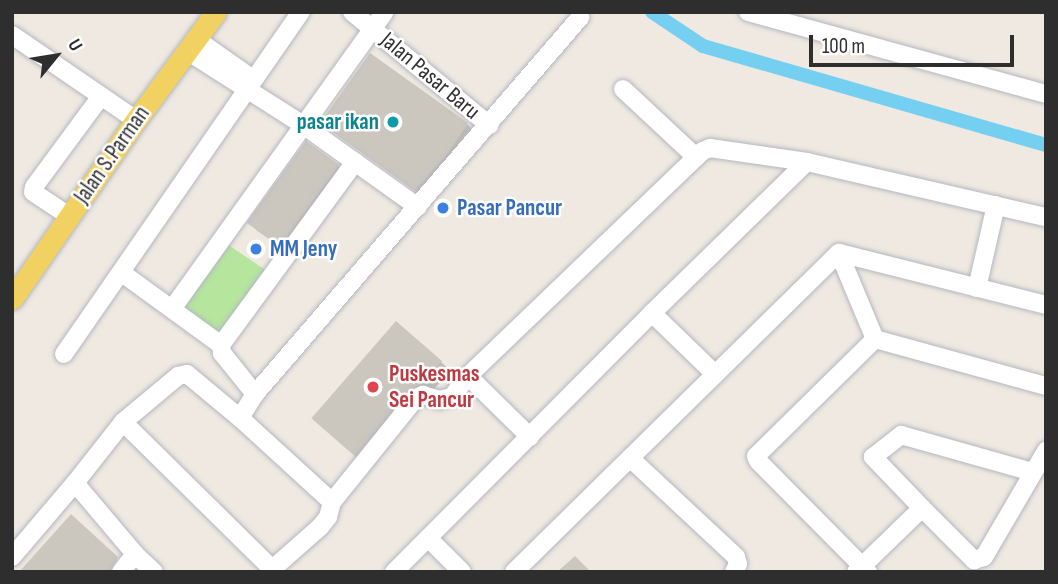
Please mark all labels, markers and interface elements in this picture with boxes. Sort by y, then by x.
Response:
north arrow [21,21,91,91]
scale bar [813,21,1018,65]
street label: Jalan Pasar Baru [375,27,485,125]
text: 100 m [822,34,865,59]
text: U [62,35,87,55]
street label: Jalan S.Parman [68,101,156,209]
place label: pasar ikan [297,108,379,136]
marker: pasar ikan [385,114,401,130]
place label: Pasar Pancur [457,194,562,222]
marker: Pasar Pancur [435,200,451,216]
place label: MM Jeny [270,235,337,263]
marker: MM Jeny [248,241,264,257]
place label: Puskesmas Sei Pancur [389,360,480,414]
marker: Puskesmas Sei Pancur [363,377,383,397]

